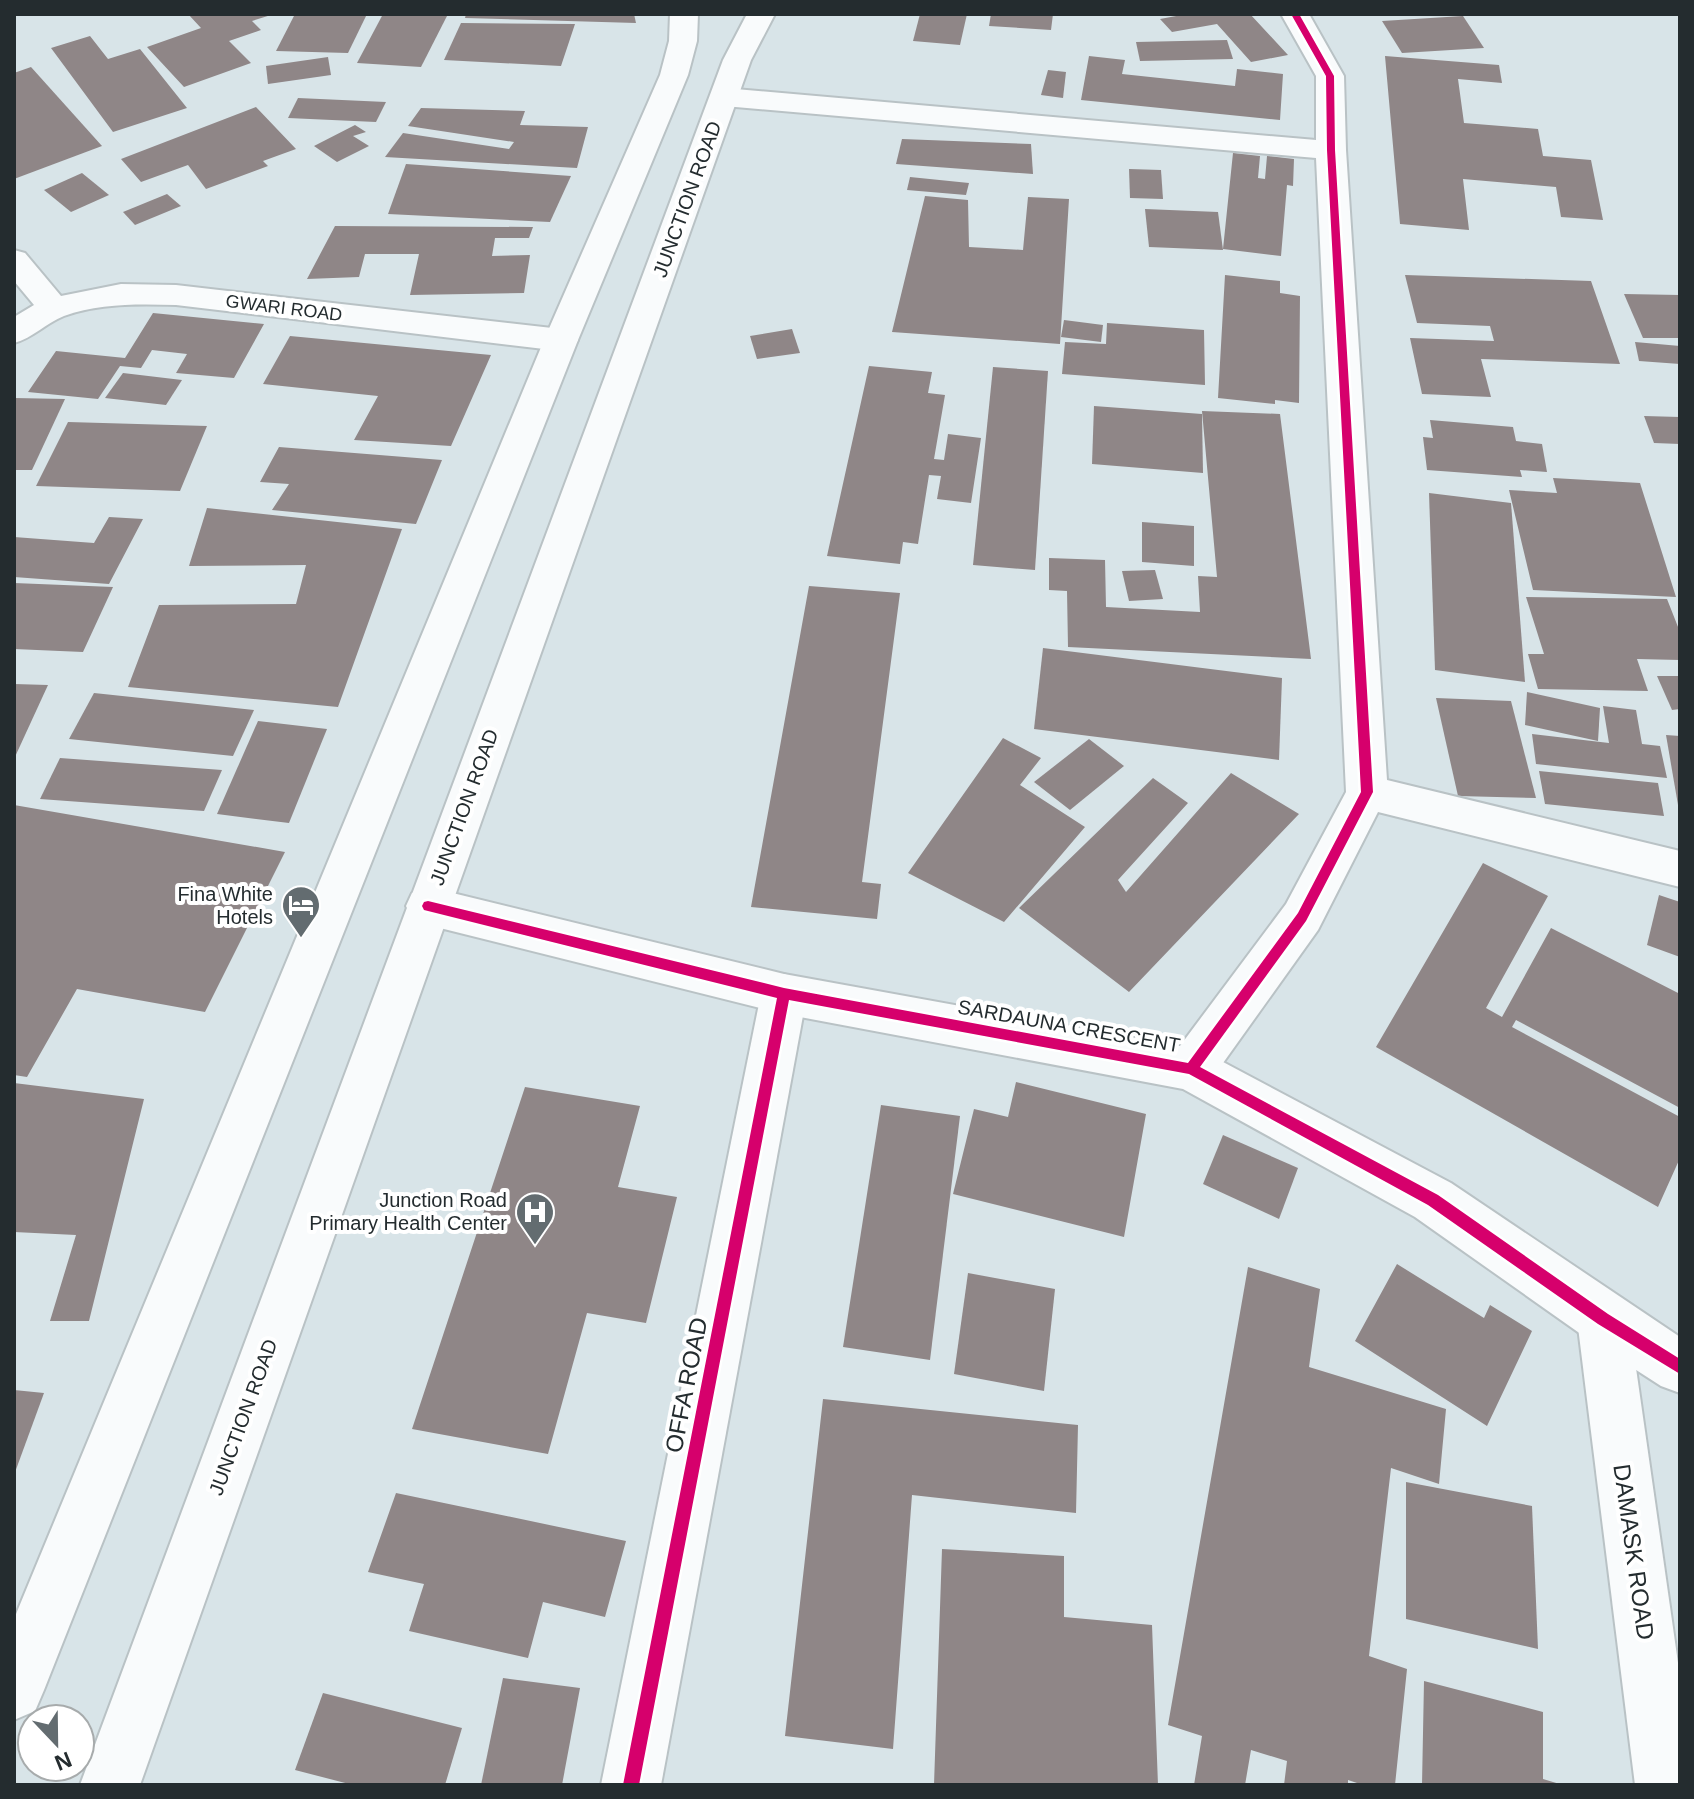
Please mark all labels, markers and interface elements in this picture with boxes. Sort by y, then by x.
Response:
street label: JUNCTION ROAD [649,118,725,280]
street label: GWARI ROAD [225,291,343,325]
street label: JUNCTION ROAD [426,726,502,888]
place label: Fina White Hotels [177,883,273,928]
hotel icon: Fina White Hotels [280,884,322,939]
street label: SARDAUNA CRESCENT [956,996,1182,1056]
place label: Junction Road Primary Health Center [309,1189,507,1234]
hospital icon: Junction Road Primary Health Center [514,1191,556,1246]
street label: OFFA ROAD [660,1315,712,1455]
street label: JUNCTION ROAD [205,1336,281,1498]
street label: DAMASK ROAD [1608,1462,1660,1642]
north arrow [16,1703,96,1783]
text: N [51,1747,75,1776]

